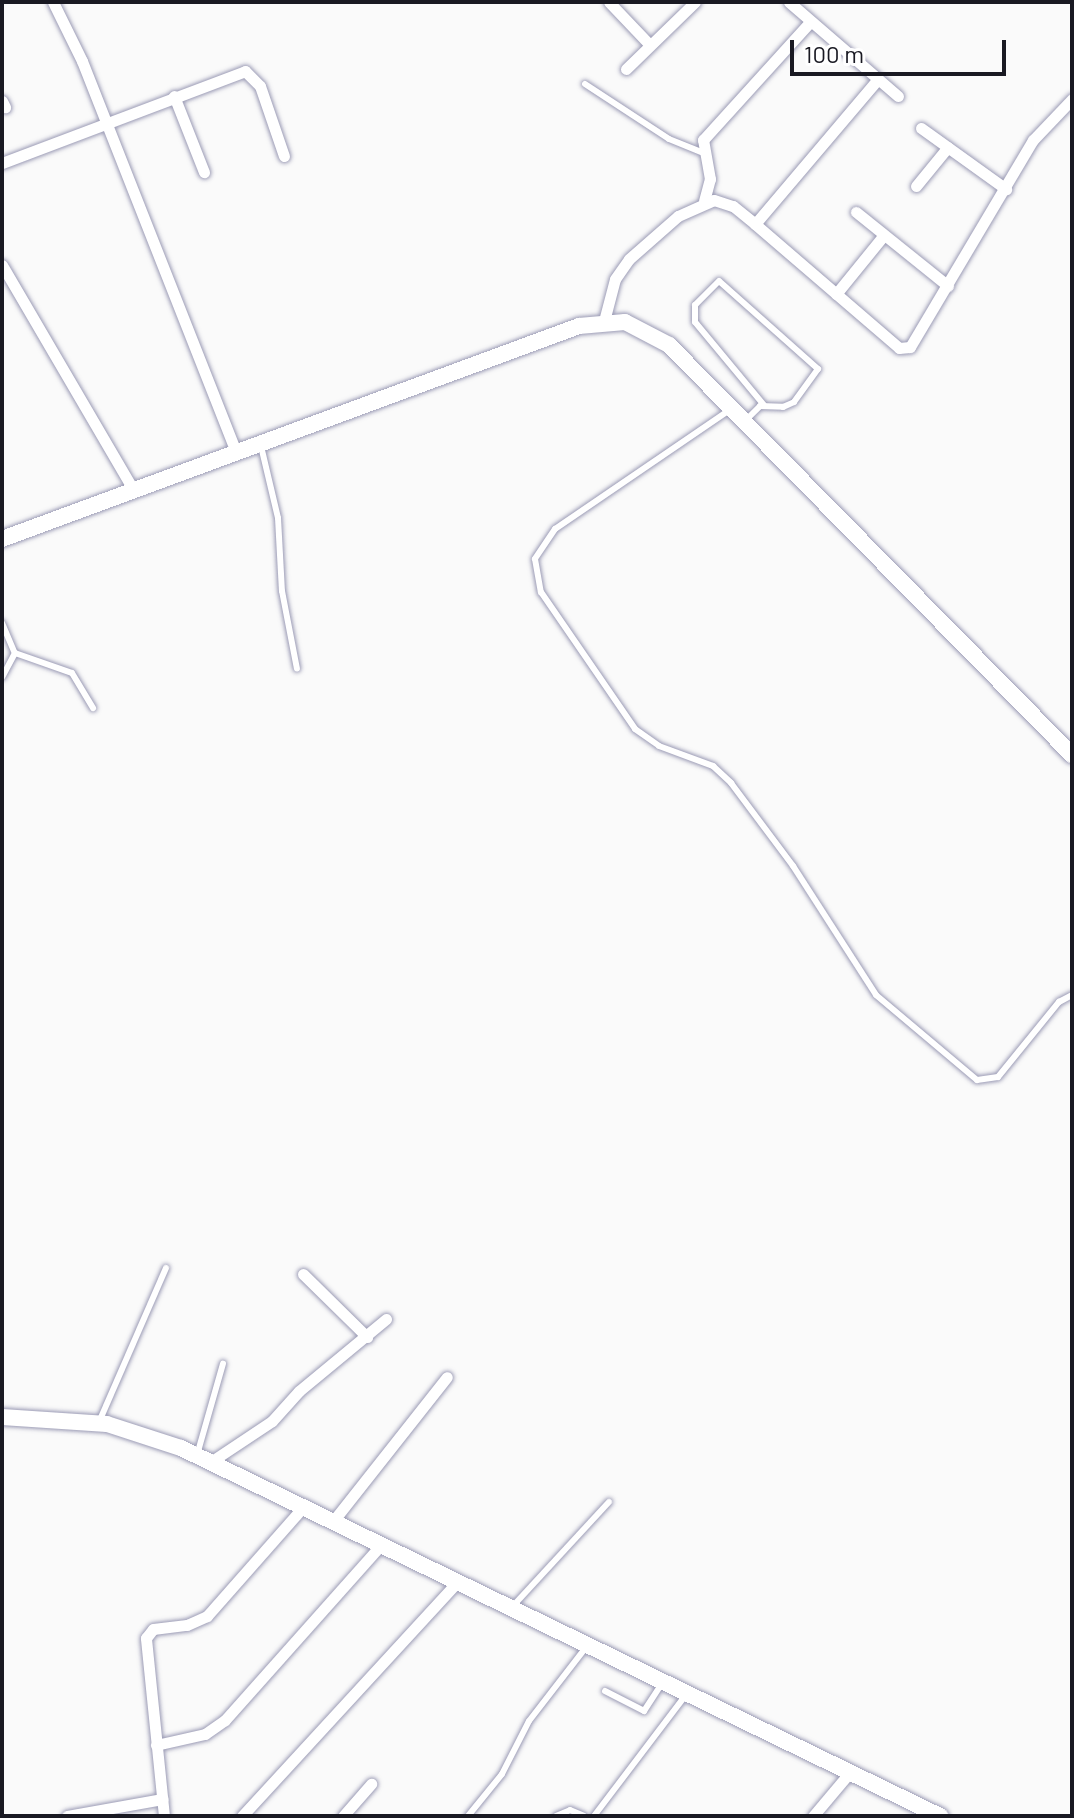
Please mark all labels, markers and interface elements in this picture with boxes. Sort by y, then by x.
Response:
scale bar [794,24,1010,74]
text: 100 m [804,39,864,68]

